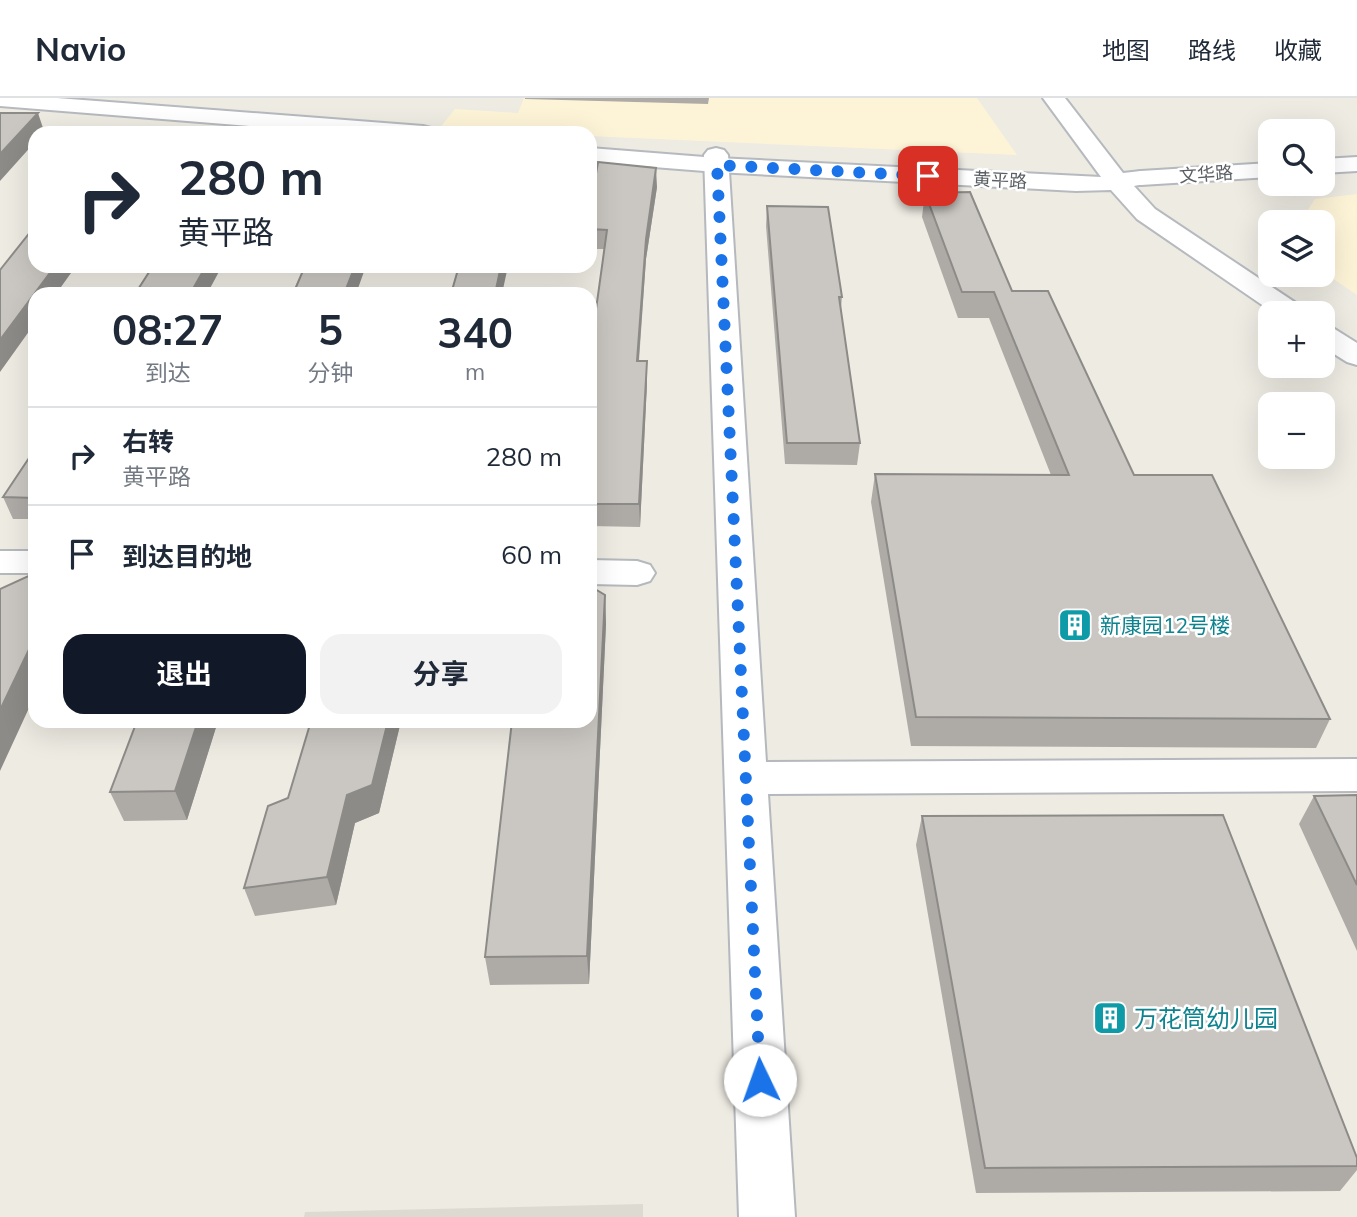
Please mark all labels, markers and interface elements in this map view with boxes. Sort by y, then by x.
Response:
text: Navio [35,28,126,69]
text: 地图 [1102,35,1150,65]
text: 路线 [1188,35,1236,65]
text: 收藏 [1274,35,1322,65]
map controls [1258,119,1335,469]
button: search [1258,119,1335,196]
text: 280 m [178,146,324,207]
pin [898,146,958,206]
icon: right [63,154,154,245]
icon: arrive [909,157,947,195]
street label: 文华路 [1178,161,1234,187]
street label: 黄平路 [972,167,1028,193]
button: layers [1258,210,1335,287]
text: 黄平路 [178,212,274,252]
button: + [1258,301,1335,378]
text: 08:27 [112,303,223,356]
text: 5 [318,303,343,356]
text: 340 [437,306,513,359]
text: m [465,357,485,386]
text: 到达 [145,358,191,387]
text: 分钟 [307,358,353,387]
button: − [1258,392,1335,469]
text: 右转 [122,425,174,458]
icon: right [63,437,101,475]
text: 280 m [486,440,562,473]
text: 黄平路 [122,462,191,491]
icon: arrive [63,535,101,573]
text: 60 m [501,538,562,571]
text: 到达目的地 [122,540,252,573]
building icon: 新康园12号楼 [1056,606,1094,644]
place label: 新康园12号楼 [1100,612,1230,638]
button: 退出 [63,634,306,714]
button: 分享 [320,634,562,714]
building icon: 万花筒幼儿园 [1091,999,1129,1037]
place label: 万花筒幼儿园 [1134,1003,1278,1033]
position arrow [723,1043,797,1117]

